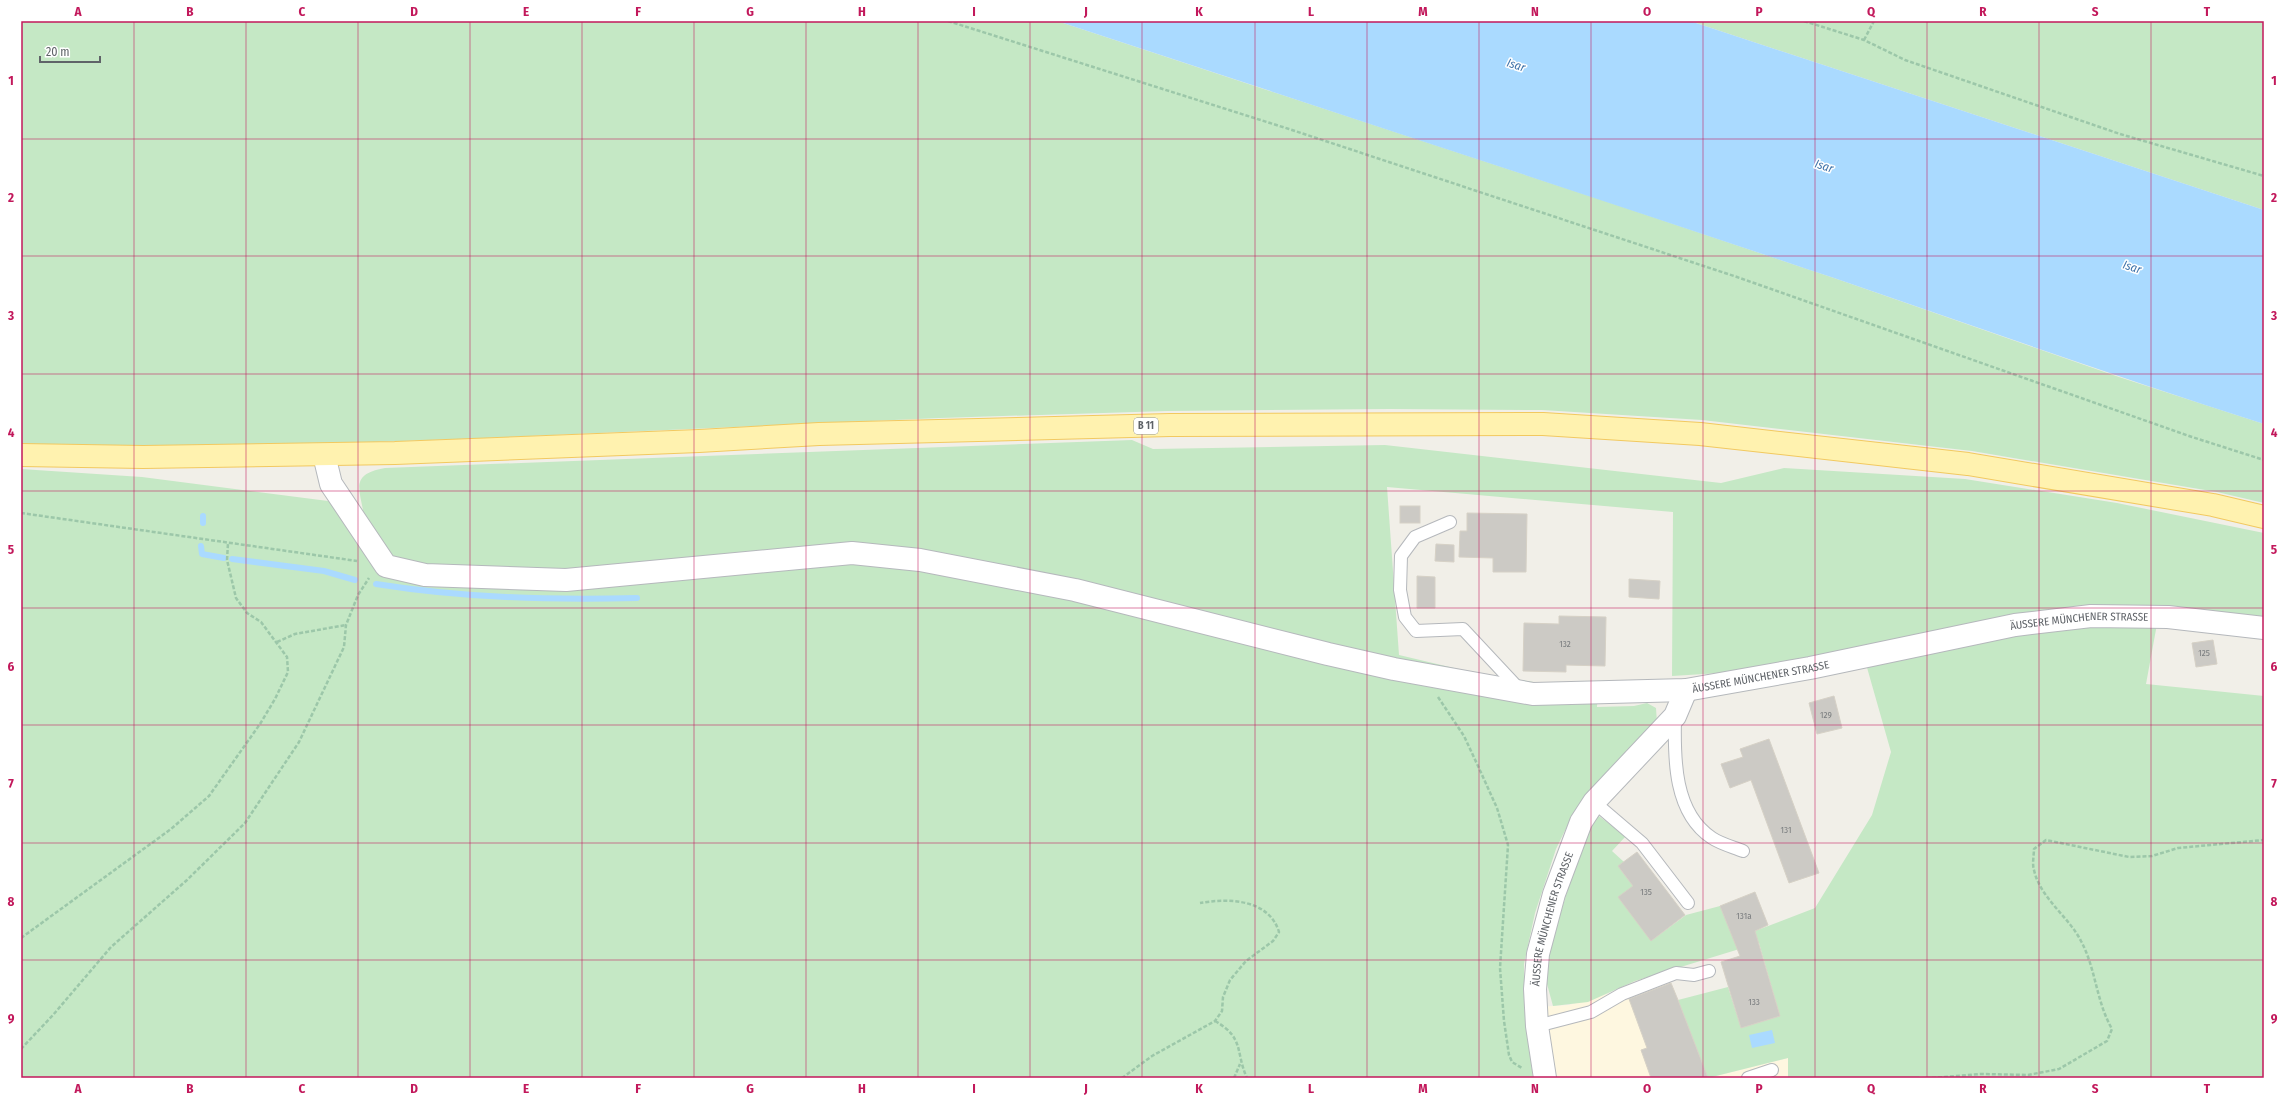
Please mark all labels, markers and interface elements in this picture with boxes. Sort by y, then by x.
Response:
text: A [73,4,82,19]
text: B [186,4,194,19]
text: C [299,4,306,19]
text: D [410,4,418,19]
text: E [523,4,529,19]
text: F [635,4,641,19]
text: G [746,4,754,19]
text: H [858,4,866,19]
text: I [972,4,976,19]
text: J [1083,4,1088,19]
text: K [1195,4,1203,19]
text: L [1308,4,1314,19]
text: M [1418,4,1428,19]
text: N [1531,4,1539,19]
text: O [1643,4,1651,19]
text: P [1755,4,1763,19]
text: Q [1867,4,1876,19]
text: R [1979,4,1987,19]
text: S [2092,4,2099,19]
text: T [2204,4,2211,19]
scale bar [40,38,100,64]
text: 20 m [46,45,70,59]
water label: Isar [1505,55,1528,75]
text: 1 [8,73,14,88]
text: 1 [2271,73,2277,88]
water label: Isar [1813,156,1836,176]
text: 2 [7,190,14,205]
text: 2 [2270,190,2277,205]
water label: Isar [2121,257,2144,277]
text: 3 [7,308,14,323]
text: 3 [2270,308,2277,323]
road number: B 11 [1134,418,1158,434]
text: 4 [8,425,15,440]
text: 4 [2271,425,2278,440]
text: 5 [8,542,14,557]
text: 5 [2271,542,2277,557]
street label: ÄUSSERE MÜNCHENER STRASSE [2009,609,2148,632]
house number: 132 [1559,639,1571,649]
house number: 125 [2198,648,2210,658]
street label: ÄUSSERE MÜNCHENER STRASSE [1691,658,1830,695]
text: 6 [8,659,15,674]
text: 6 [2271,659,2278,674]
house number: 129 [1820,710,1832,720]
text: 7 [8,776,14,791]
text: 7 [2271,776,2277,791]
house number: 131 [1781,825,1791,835]
street label: ÄUSSERE MÜNCHENER STRASSE [1529,850,1576,987]
house number: 135 [1640,887,1652,897]
text: 8 [8,894,15,909]
text: 8 [2271,894,2278,909]
house number: 131a [1736,911,1752,921]
house number: 133 [1748,997,1760,1007]
text: 9 [8,1011,15,1026]
text: 9 [2271,1011,2278,1026]
text: A [73,1081,82,1096]
text: B [186,1081,194,1096]
text: C [299,1081,306,1096]
text: D [410,1081,418,1096]
text: E [523,1081,529,1096]
text: F [635,1081,641,1096]
text: G [746,1081,754,1096]
text: H [858,1081,866,1096]
text: I [972,1081,976,1096]
text: J [1083,1081,1088,1096]
text: K [1195,1081,1203,1096]
text: L [1308,1081,1314,1096]
text: M [1418,1081,1428,1096]
text: N [1531,1081,1539,1096]
text: O [1643,1081,1651,1096]
text: P [1755,1081,1763,1096]
text: Q [1867,1081,1876,1096]
text: R [1979,1081,1987,1096]
text: S [2092,1081,2099,1096]
text: T [2204,1081,2211,1096]

